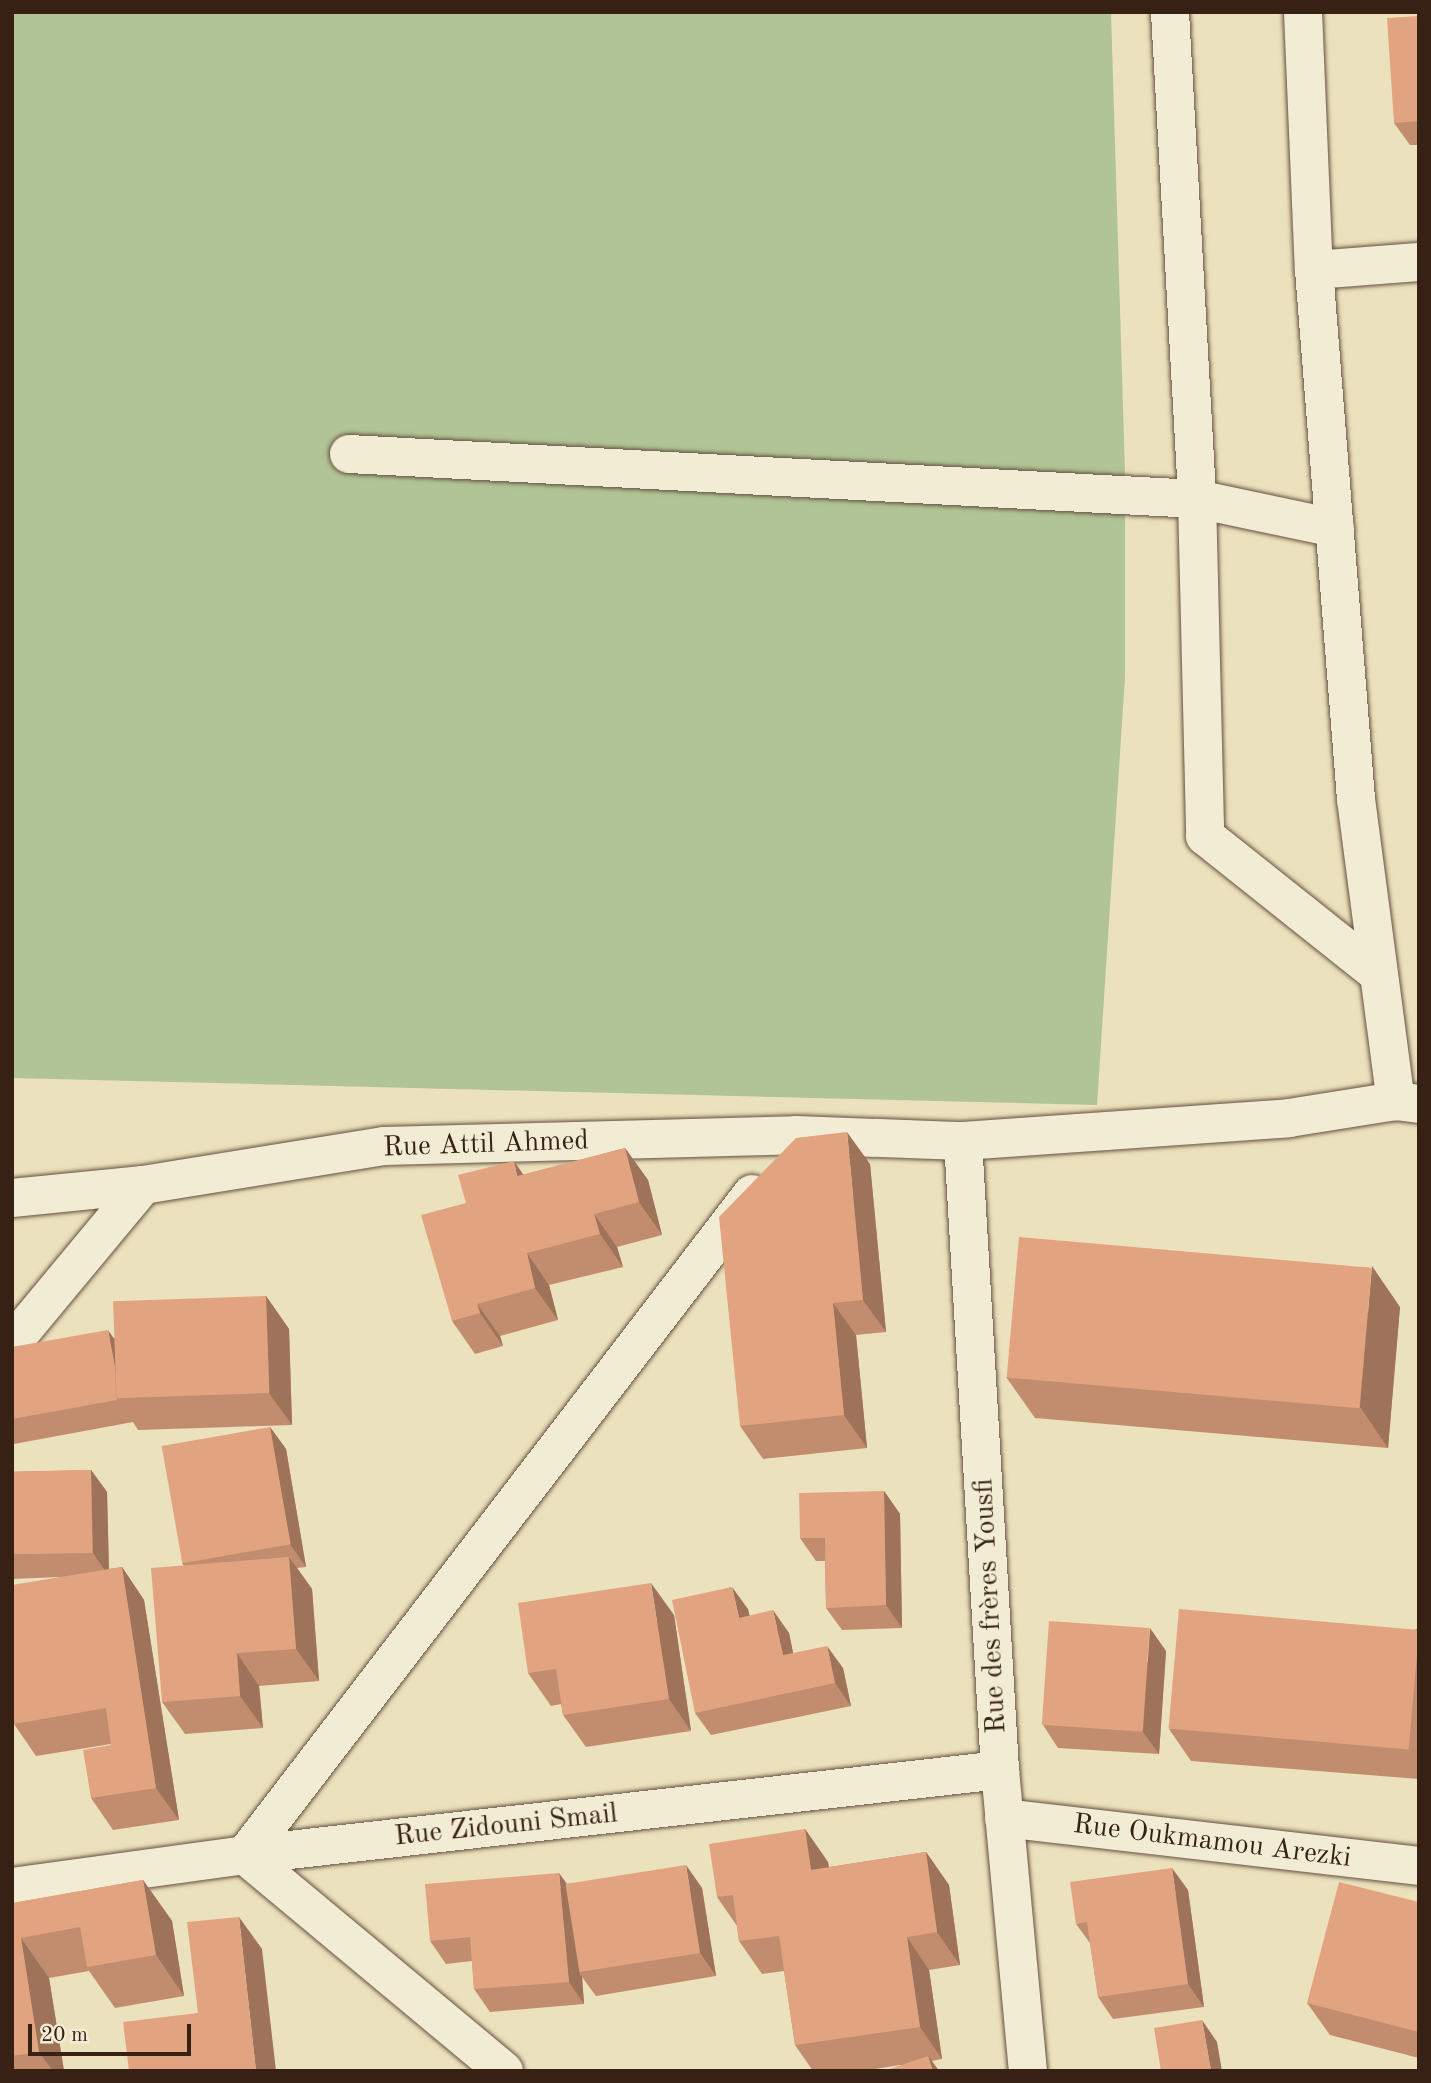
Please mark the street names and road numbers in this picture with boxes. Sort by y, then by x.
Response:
street label: Rue Attil Ahmed [382,1125,590,1165]
street label: Rue des frères Yousfi [968,1478,1014,1734]
street label: Rue Zidouni Smail [393,1798,619,1854]
street label: Rue Oukmamou Arezki [1071,1808,1353,1876]

